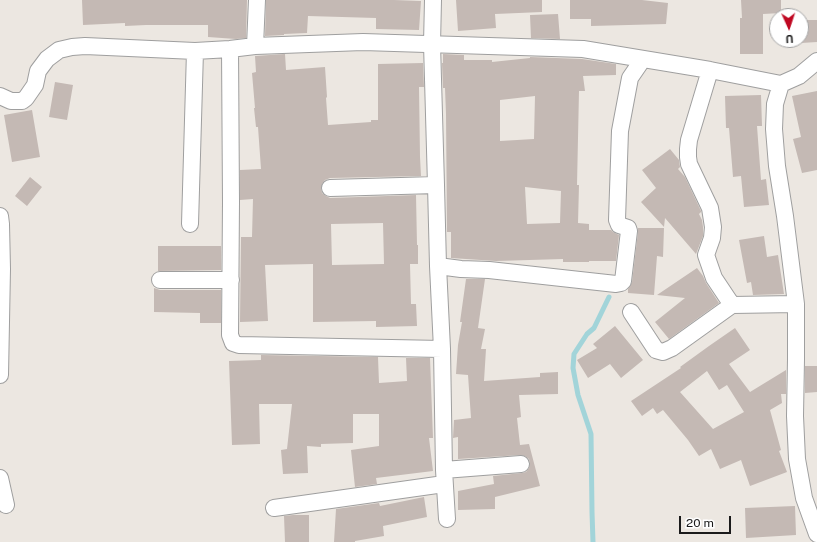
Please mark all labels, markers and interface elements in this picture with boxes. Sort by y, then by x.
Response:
north arrow [769,8,809,48]
text: U [785,33,794,45]
scale bar [681,508,733,534]
text: 20 m [686,516,714,530]

